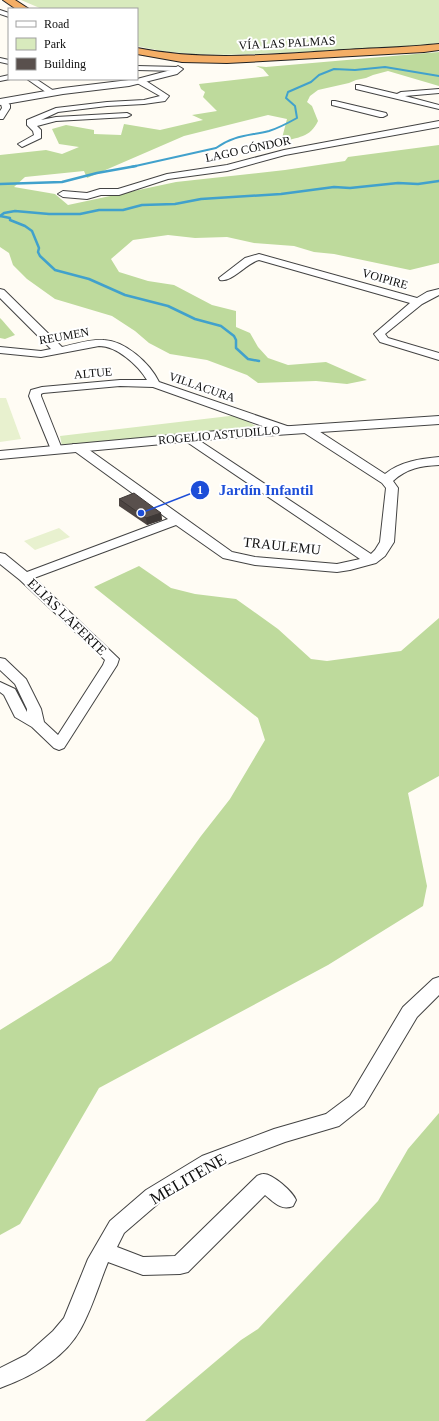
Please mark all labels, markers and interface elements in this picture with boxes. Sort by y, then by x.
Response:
legend [8,8,138,80]
text: Road [44,17,69,31]
street label: VÍA LAS PALMAS [238,33,336,53]
text: Park [44,37,66,51]
text: Building [44,57,86,71]
street label: LAGO CÓNDOR [204,133,292,165]
street label: VOIPIRE [360,266,410,292]
street label: REUMEN [38,325,90,347]
street label: ALTUE [73,364,113,382]
street label: VILLACURA [167,369,237,405]
street label: ROGELIO ASTUDILLO [157,423,281,447]
callout: Jardín Infantil [190,476,321,503]
text: Jardín Infantil [219,482,313,498]
text: 1 [197,483,203,497]
street label: TRAULEMU [243,534,321,558]
street label: ELIAS LAFERTE [24,576,110,658]
street label: MELITENE [146,1150,230,1208]

